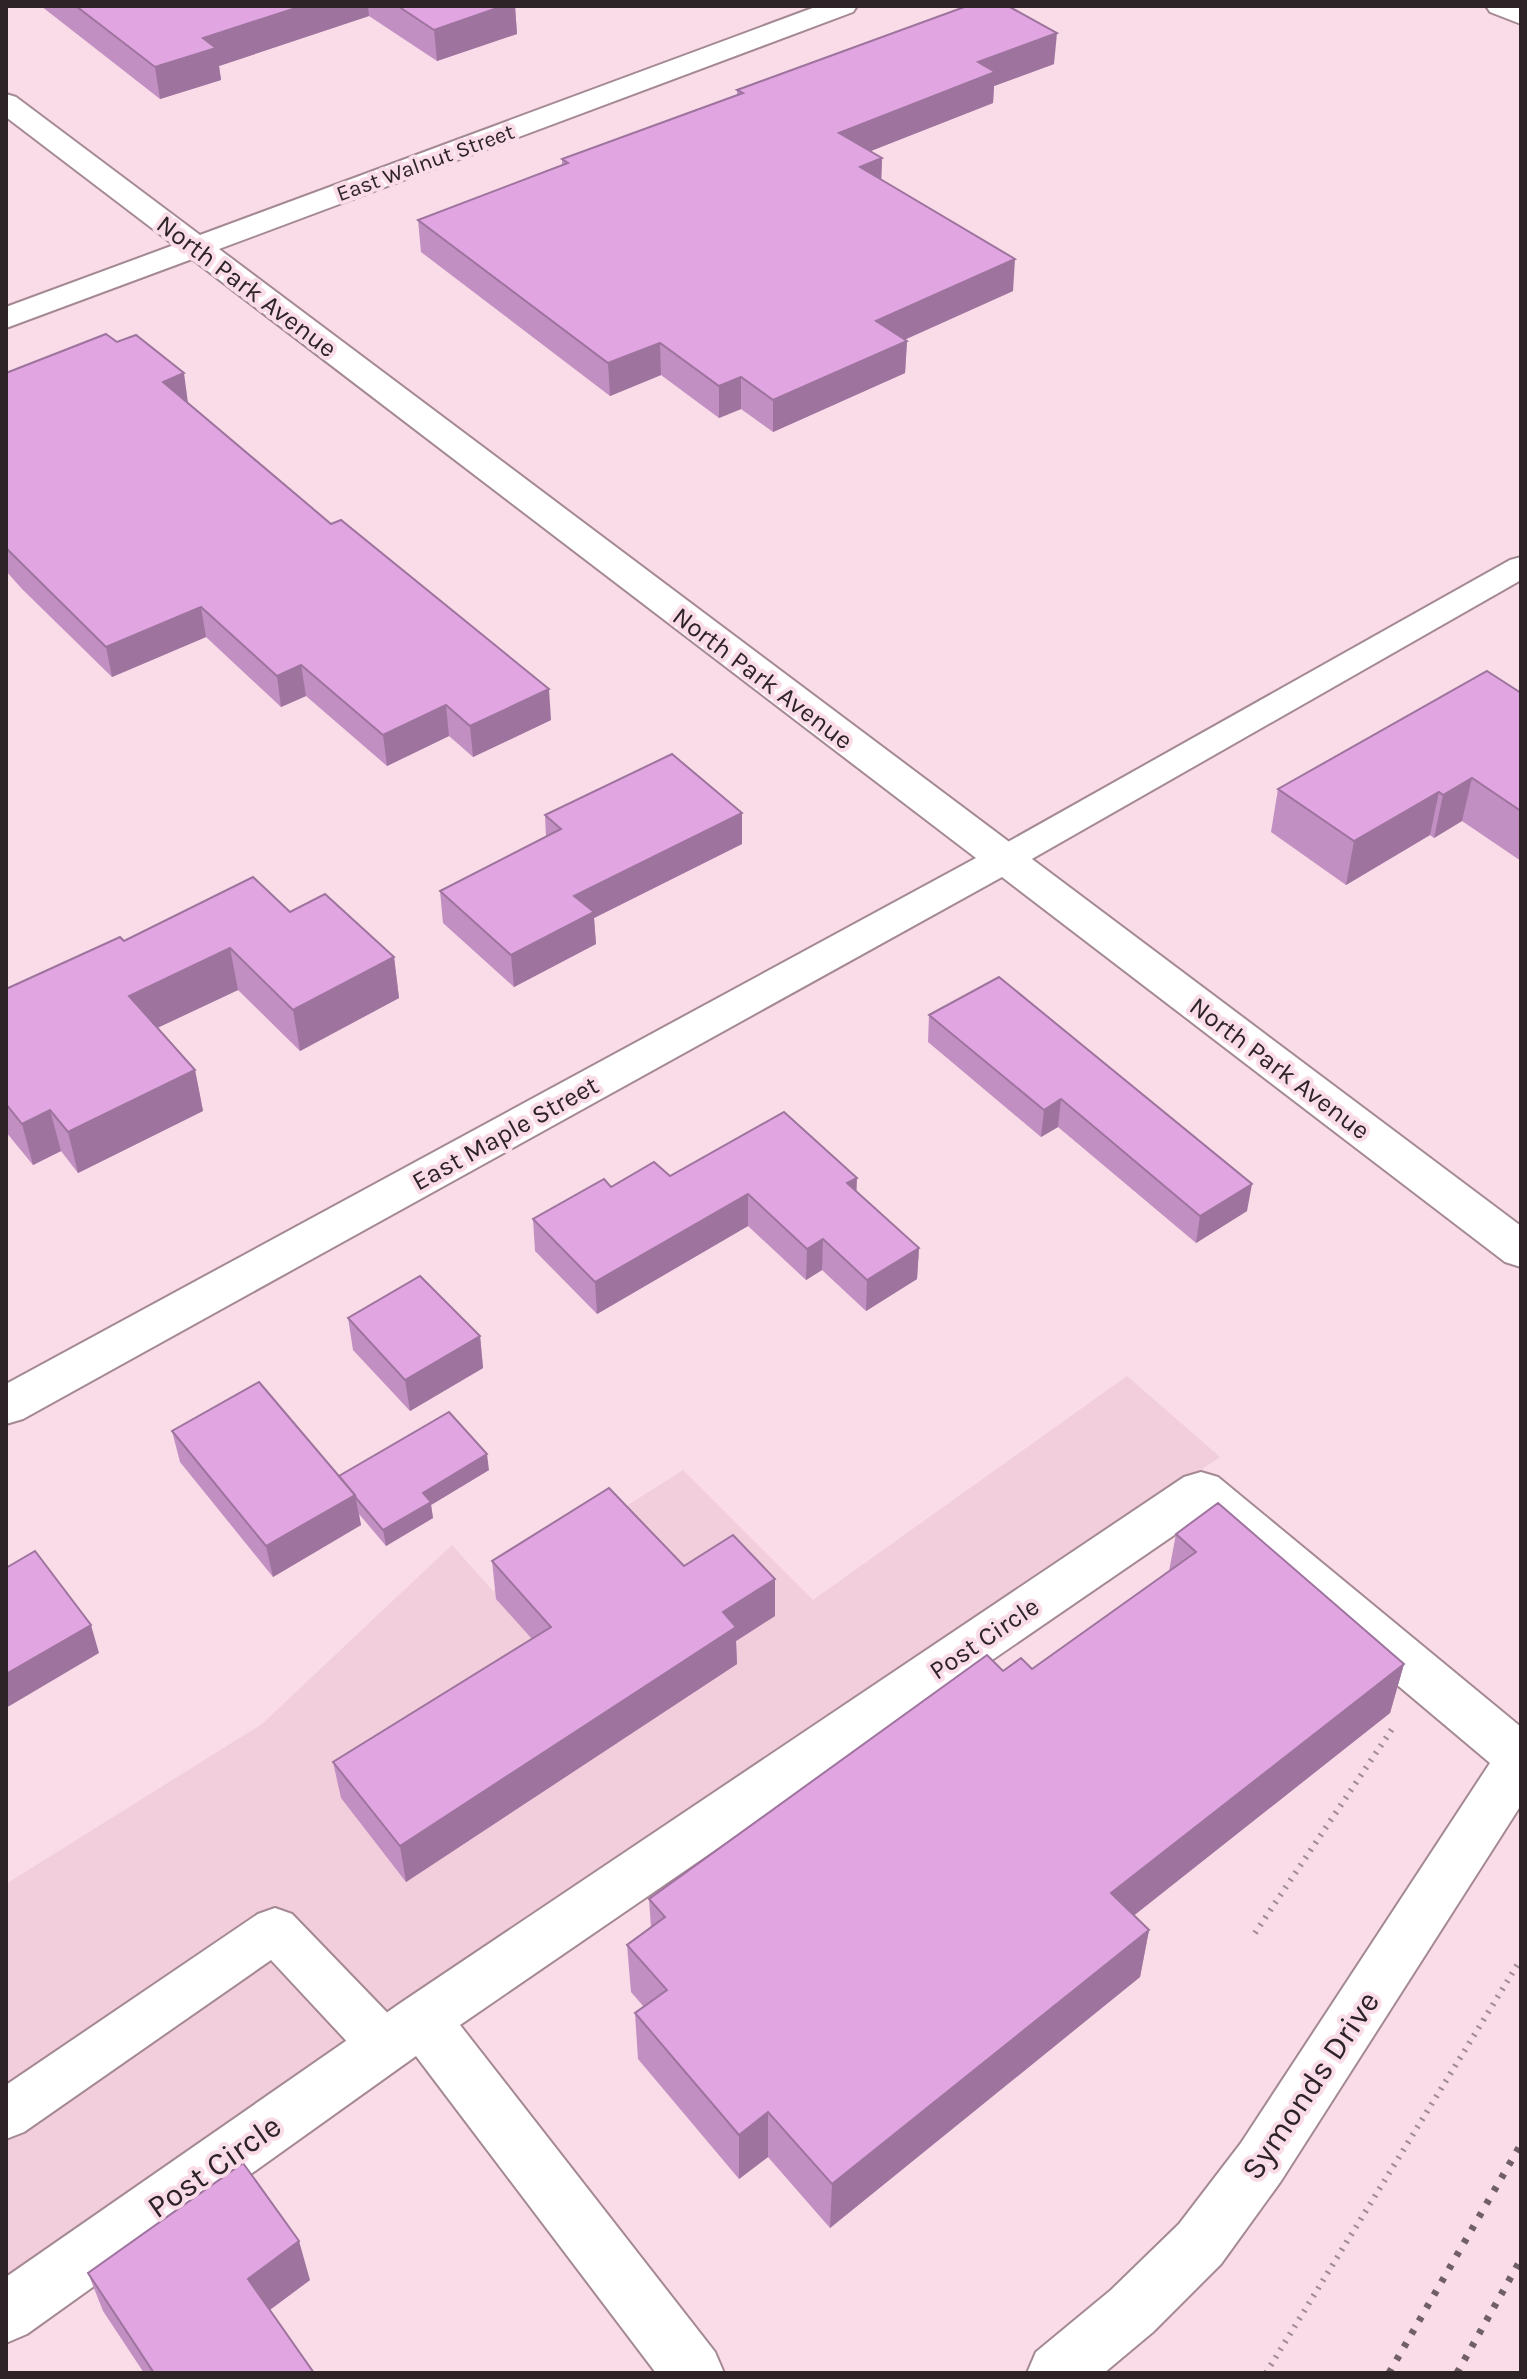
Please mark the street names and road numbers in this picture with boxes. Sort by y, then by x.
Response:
street label: East Walnut Street [333,119,518,207]
street label: North Park Avenue [151,209,343,364]
street label: North Park Avenue [667,601,859,756]
street label: North Park Avenue [1184,991,1376,1146]
street label: East Maple Street [407,1069,604,1197]
street label: Post Circle [924,1591,1045,1686]
street label: Symonds Drive [1234,1984,1387,2186]
street label: Post Circle [140,2107,288,2226]

